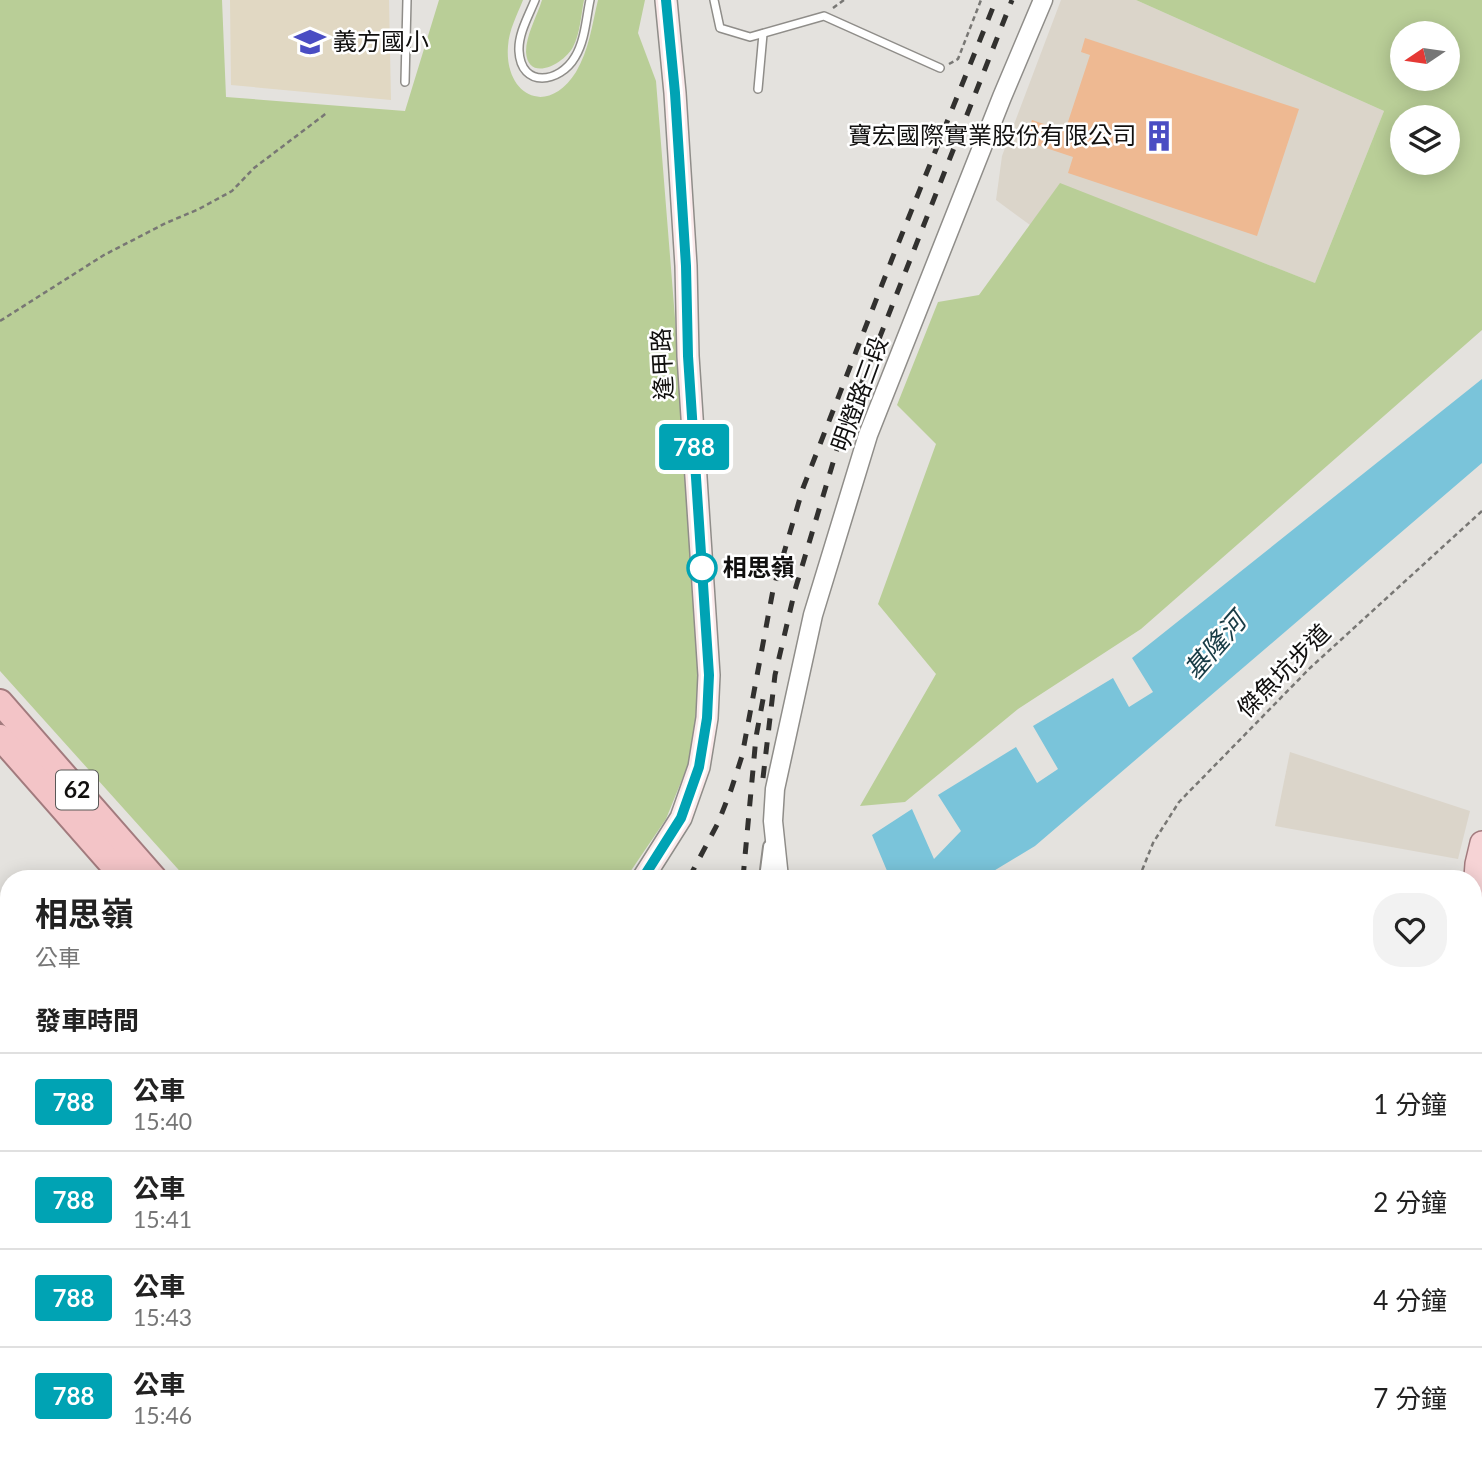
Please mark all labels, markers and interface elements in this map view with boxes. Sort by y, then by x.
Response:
north arrow [1390,21,1460,91]
map controls [1390,21,1460,175]
school or university icon: 義方國小 [293,25,327,59]
place label: 義方國小 [333,26,429,55]
button: layers [1390,105,1460,175]
building icon: 寶宏國際實業股份有限公司 [1142,119,1176,153]
place label: 寶宏國際實業股份有限公司 [848,120,1136,149]
street label: 逢甲路 [645,327,678,401]
street label: 明燈路三段 [824,332,893,455]
line badge: 788 [654,424,734,470]
text: 788 [673,432,715,461]
place label: 相思嶺 [723,552,795,581]
marker: 相思嶺 [687,553,717,583]
water label: 基隆河 [1177,602,1255,685]
street label: 傑魚坑步道 [1230,617,1336,723]
road number: 62 [56,770,98,810]
text: 相思嶺 [35,893,134,933]
button: heart [1373,893,1447,967]
text: 公車 [35,943,81,971]
text: 發車時間 [35,1004,139,1036]
text: 公車 [133,1074,185,1106]
text: 788 [53,1087,94,1116]
text: 1 分鐘 [1373,1088,1447,1120]
text: 15:40 [133,1107,192,1135]
text: 公車 [133,1172,185,1204]
text: 788 [53,1185,94,1214]
text: 2 分鐘 [1373,1186,1447,1218]
text: 15:41 [133,1205,192,1233]
text: 公車 [133,1270,185,1302]
text: 788 [53,1283,94,1312]
text: 4 分鐘 [1373,1284,1447,1316]
text: 15:43 [133,1303,192,1331]
text: 公車 [133,1368,185,1400]
text: 788 [53,1381,94,1410]
text: 7 分鐘 [1373,1382,1447,1414]
text: 15:46 [133,1401,192,1429]

